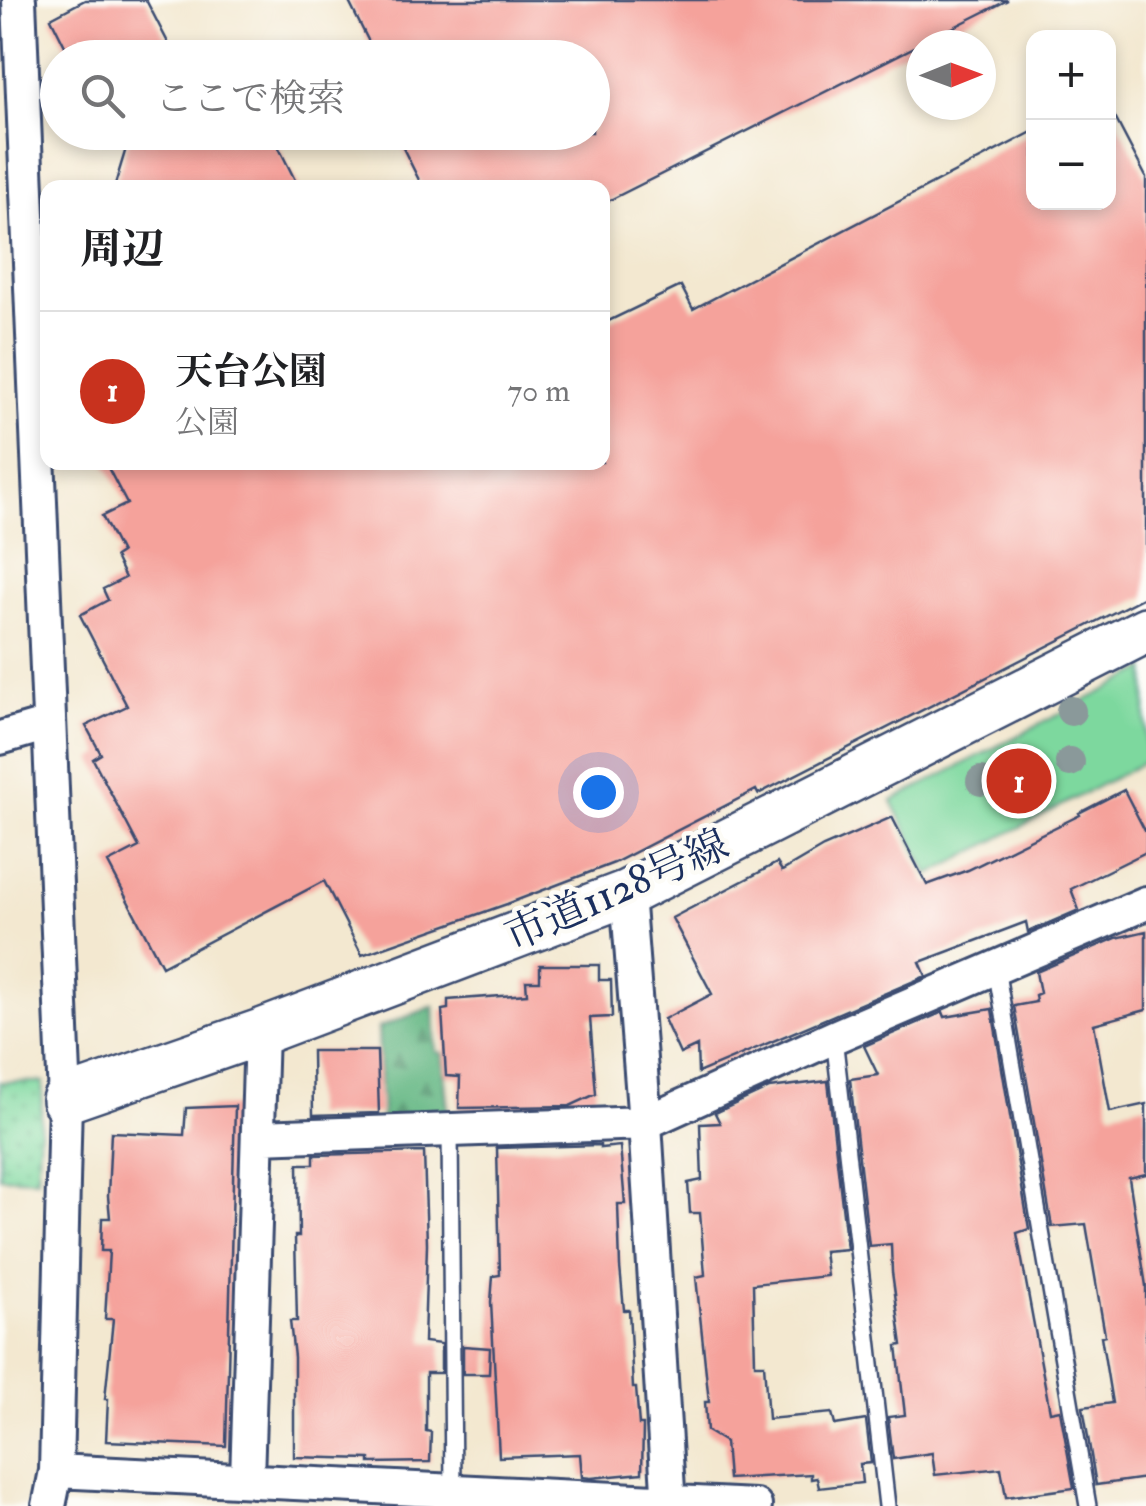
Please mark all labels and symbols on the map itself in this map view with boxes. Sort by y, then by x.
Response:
north arrow [906,30,996,120]
pin: 1 [986,744,1052,818]
your location [573,767,624,818]
street label: 市道1128号線 [497,818,737,963]

